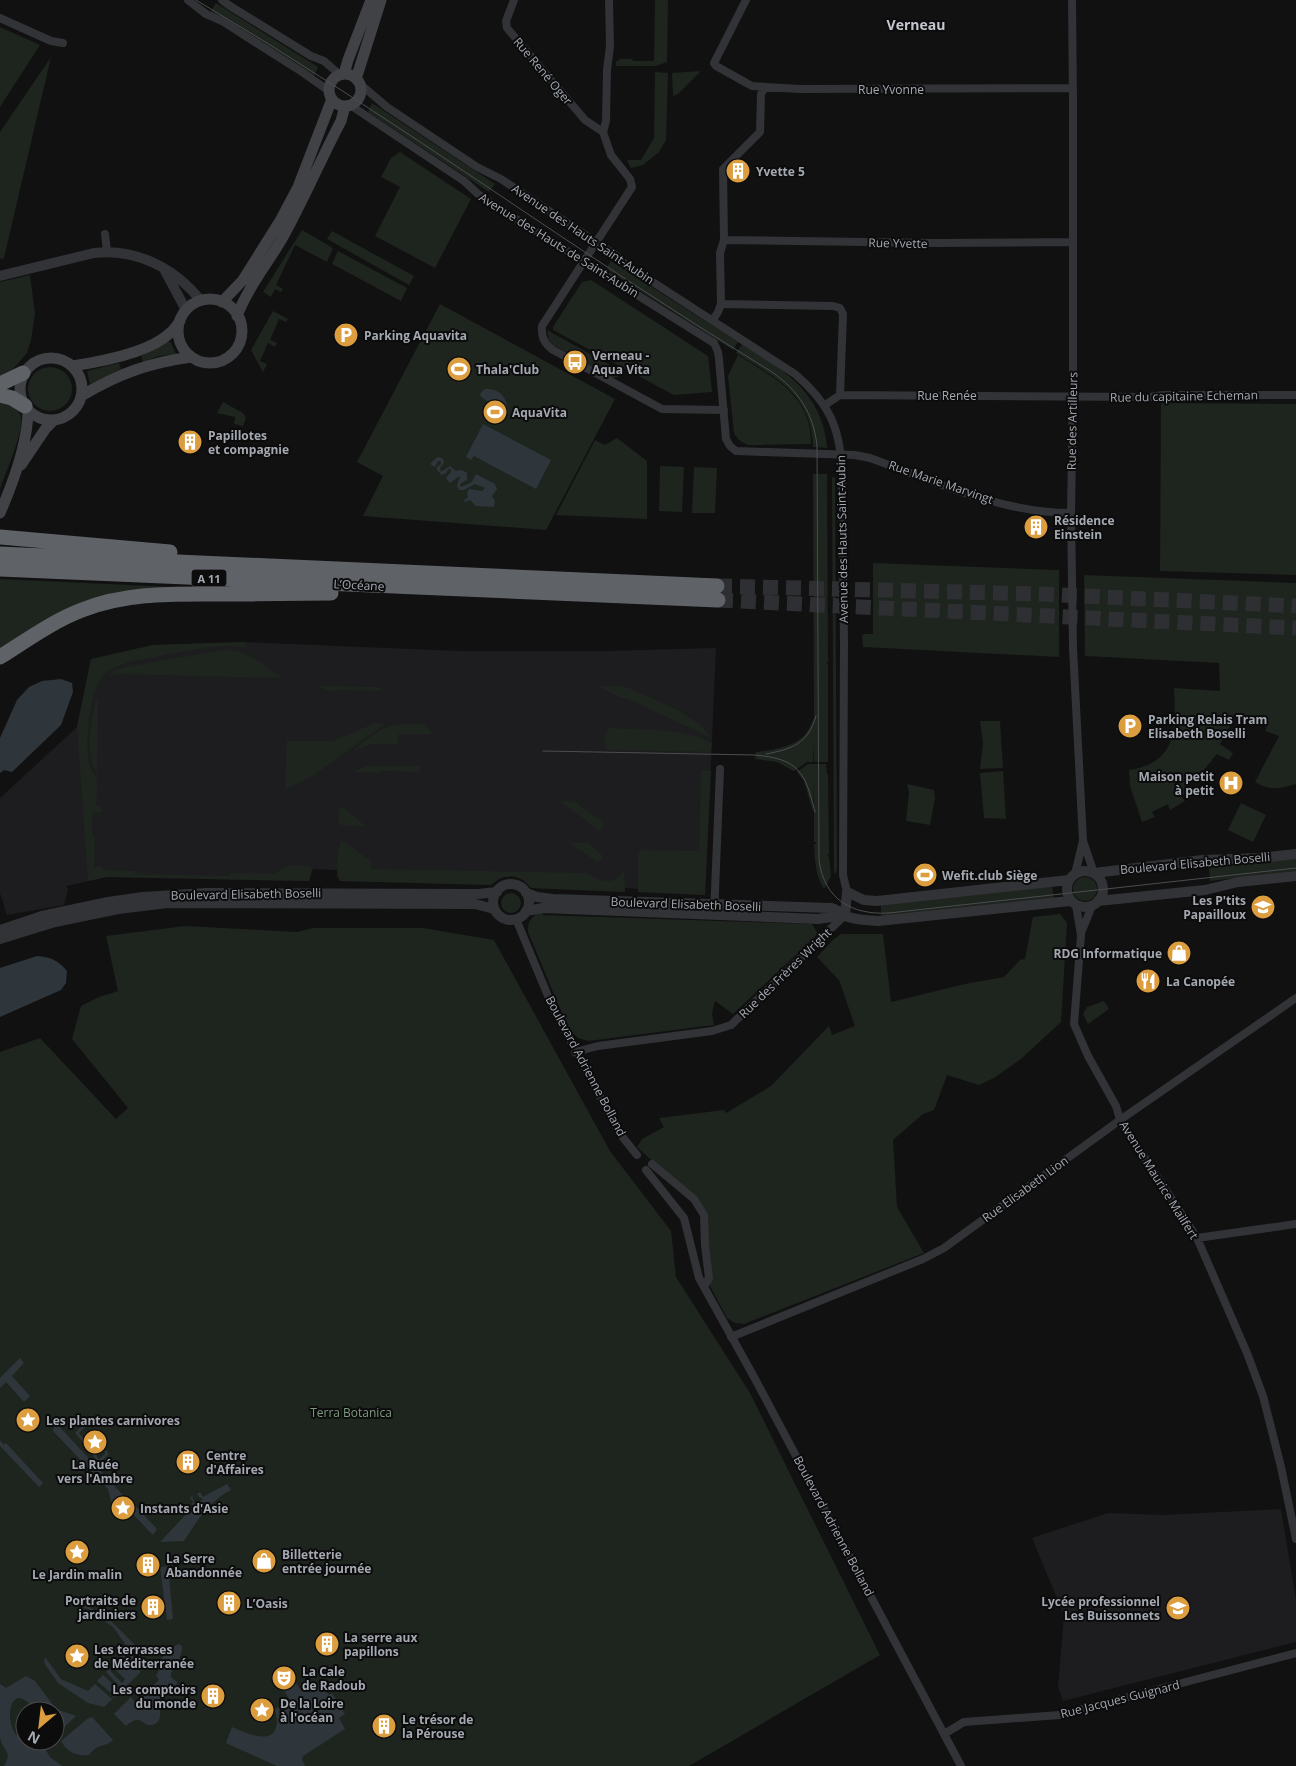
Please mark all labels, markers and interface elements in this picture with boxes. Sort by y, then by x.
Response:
district label: Verneau [887,15,945,34]
street label: Rue René Oger [510,34,576,109]
street label: Rue Yvonne [858,81,924,98]
building icon: Yvette 5 [725,158,751,184]
place label: Yvette 5 [756,163,805,180]
street label: Avenue des Hauts Saint-Aubin [508,180,658,288]
street label: Avenue des Hauts de Saint-Aubin [476,189,642,301]
street label: Rue Yvette [868,234,928,252]
parking icon: Parking Aquavita [333,322,359,348]
place label: Parking Aquavita [364,327,467,344]
place label: Verneau - Aqua Vita [592,347,650,378]
bus stop icon: Verneau - Aqua Vita [562,349,588,375]
sports icon: Thala'Club [446,356,472,382]
place label: Thala'Club [476,361,539,378]
street label: Rue des Artilleurs [1063,372,1081,470]
street label: Rue du capitaine Echeman [1110,386,1258,406]
street label: Rue Renée [917,387,977,404]
sports icon: AquaVita [482,399,508,425]
place label: AquaVita [512,404,567,421]
place label: Papillotes et compagnie [208,427,289,458]
building icon: Papillotes et compagnie [177,429,203,455]
street label: Avenue des Hauts Saint-Aubin [832,455,852,623]
street label: Rue Marie Marvingt [887,456,995,508]
place label: Résidence Einstein [1054,512,1114,543]
building icon: Résidence Einstein [1023,514,1049,540]
road number: A 11 [192,570,226,586]
street label: L’Océane [333,575,385,595]
place label: Parking Relais Tram Elisabeth Boselli [1148,711,1267,742]
parking icon: Parking Relais Tram Elisabeth Boselli [1117,713,1143,739]
place label: Maison petit à petit [1139,768,1214,799]
hospital icon: Maison petit à petit [1218,770,1244,796]
street label: Boulevard Elisabeth Boselli [1119,848,1271,878]
sports icon: Wefit.club Siège [912,862,938,888]
place label: Wefit.club Siège [942,867,1037,884]
street label: Boulevard Elisabeth Boselli [171,884,321,904]
place label: Les P'tits Papailloux [1183,892,1246,923]
street label: Boulevard Elisabeth Boselli [610,893,762,915]
school or university icon: Les P'tits Papailloux [1250,894,1276,920]
street label: Rue des Frères Wright [735,924,835,1022]
shop icon: RDG Informatique [1166,940,1192,966]
place label: RDG Informatique [1054,945,1162,962]
restaurant icon: La Canopée [1135,968,1161,994]
place label: La Canopée [1166,973,1235,990]
street label: Boulevard Adrienne Bolland [542,993,630,1139]
street label: Avenue Maurice Mailfert [1116,1118,1202,1242]
street label: Rue Elisabeth Lion [979,1152,1071,1226]
park label: Terra Botanica [310,1404,392,1421]
place icon: Les plantes carnivores [15,1407,41,1433]
place label: Les plantes carnivores [46,1412,180,1429]
place icon: La Ruée vers l'Ambre [82,1429,108,1455]
place label: Centre d'Affaires [206,1447,264,1478]
building icon: Centre d'Affaires [175,1449,201,1475]
street label: Boulevard Adrienne Bolland [790,1453,878,1599]
place label: La Ruée vers l'Ambre [57,1456,133,1487]
place icon: Instants d'Asie [110,1495,136,1521]
place label: Instants d'Asie [140,1500,228,1517]
place icon: Le Jardin malin [64,1539,90,1565]
place label: Billetterie entrée journée [282,1546,371,1577]
shop icon: Billetterie entrée journée [251,1548,277,1574]
place label: La Serre Abandonnée [166,1550,242,1581]
building icon: La Serre Abandonnée [135,1552,161,1578]
place label: Le Jardin malin [32,1566,122,1583]
building icon: L’Oasis [216,1590,242,1616]
place label: Portraits de jardiniers [65,1592,136,1623]
place label: Lycée professionnel Les Buissonnets [1041,1593,1160,1624]
building icon: Portraits de jardiniers [140,1594,166,1620]
place label: L’Oasis [246,1595,288,1612]
school or university icon: Lycée professionnel Les Buissonnets [1165,1595,1191,1621]
place label: La serre aux papillons [344,1629,417,1660]
building icon: La serre aux papillons [314,1631,340,1657]
place label: Les terrasses de Méditerranée [94,1641,194,1672]
place icon: Les terrasses de Méditerranée [64,1643,90,1669]
place label: La Cale de Radoub [302,1663,366,1694]
theatre icon: La Cale de Radoub [271,1665,297,1691]
street label: Rue Jacques Guignard [1059,1676,1181,1722]
place label: Les comptoirs du monde [112,1681,196,1712]
building icon: Les comptoirs du monde [200,1683,226,1709]
place label: De la Loire à l'océan [280,1695,344,1726]
place icon: De la Loire à l'océan [249,1697,275,1723]
north arrow [15,1701,65,1751]
place label: Le trésor de la Pérouse [402,1711,473,1742]
building icon: Le trésor de la Pérouse [371,1713,397,1739]
text: N [24,1727,43,1749]

